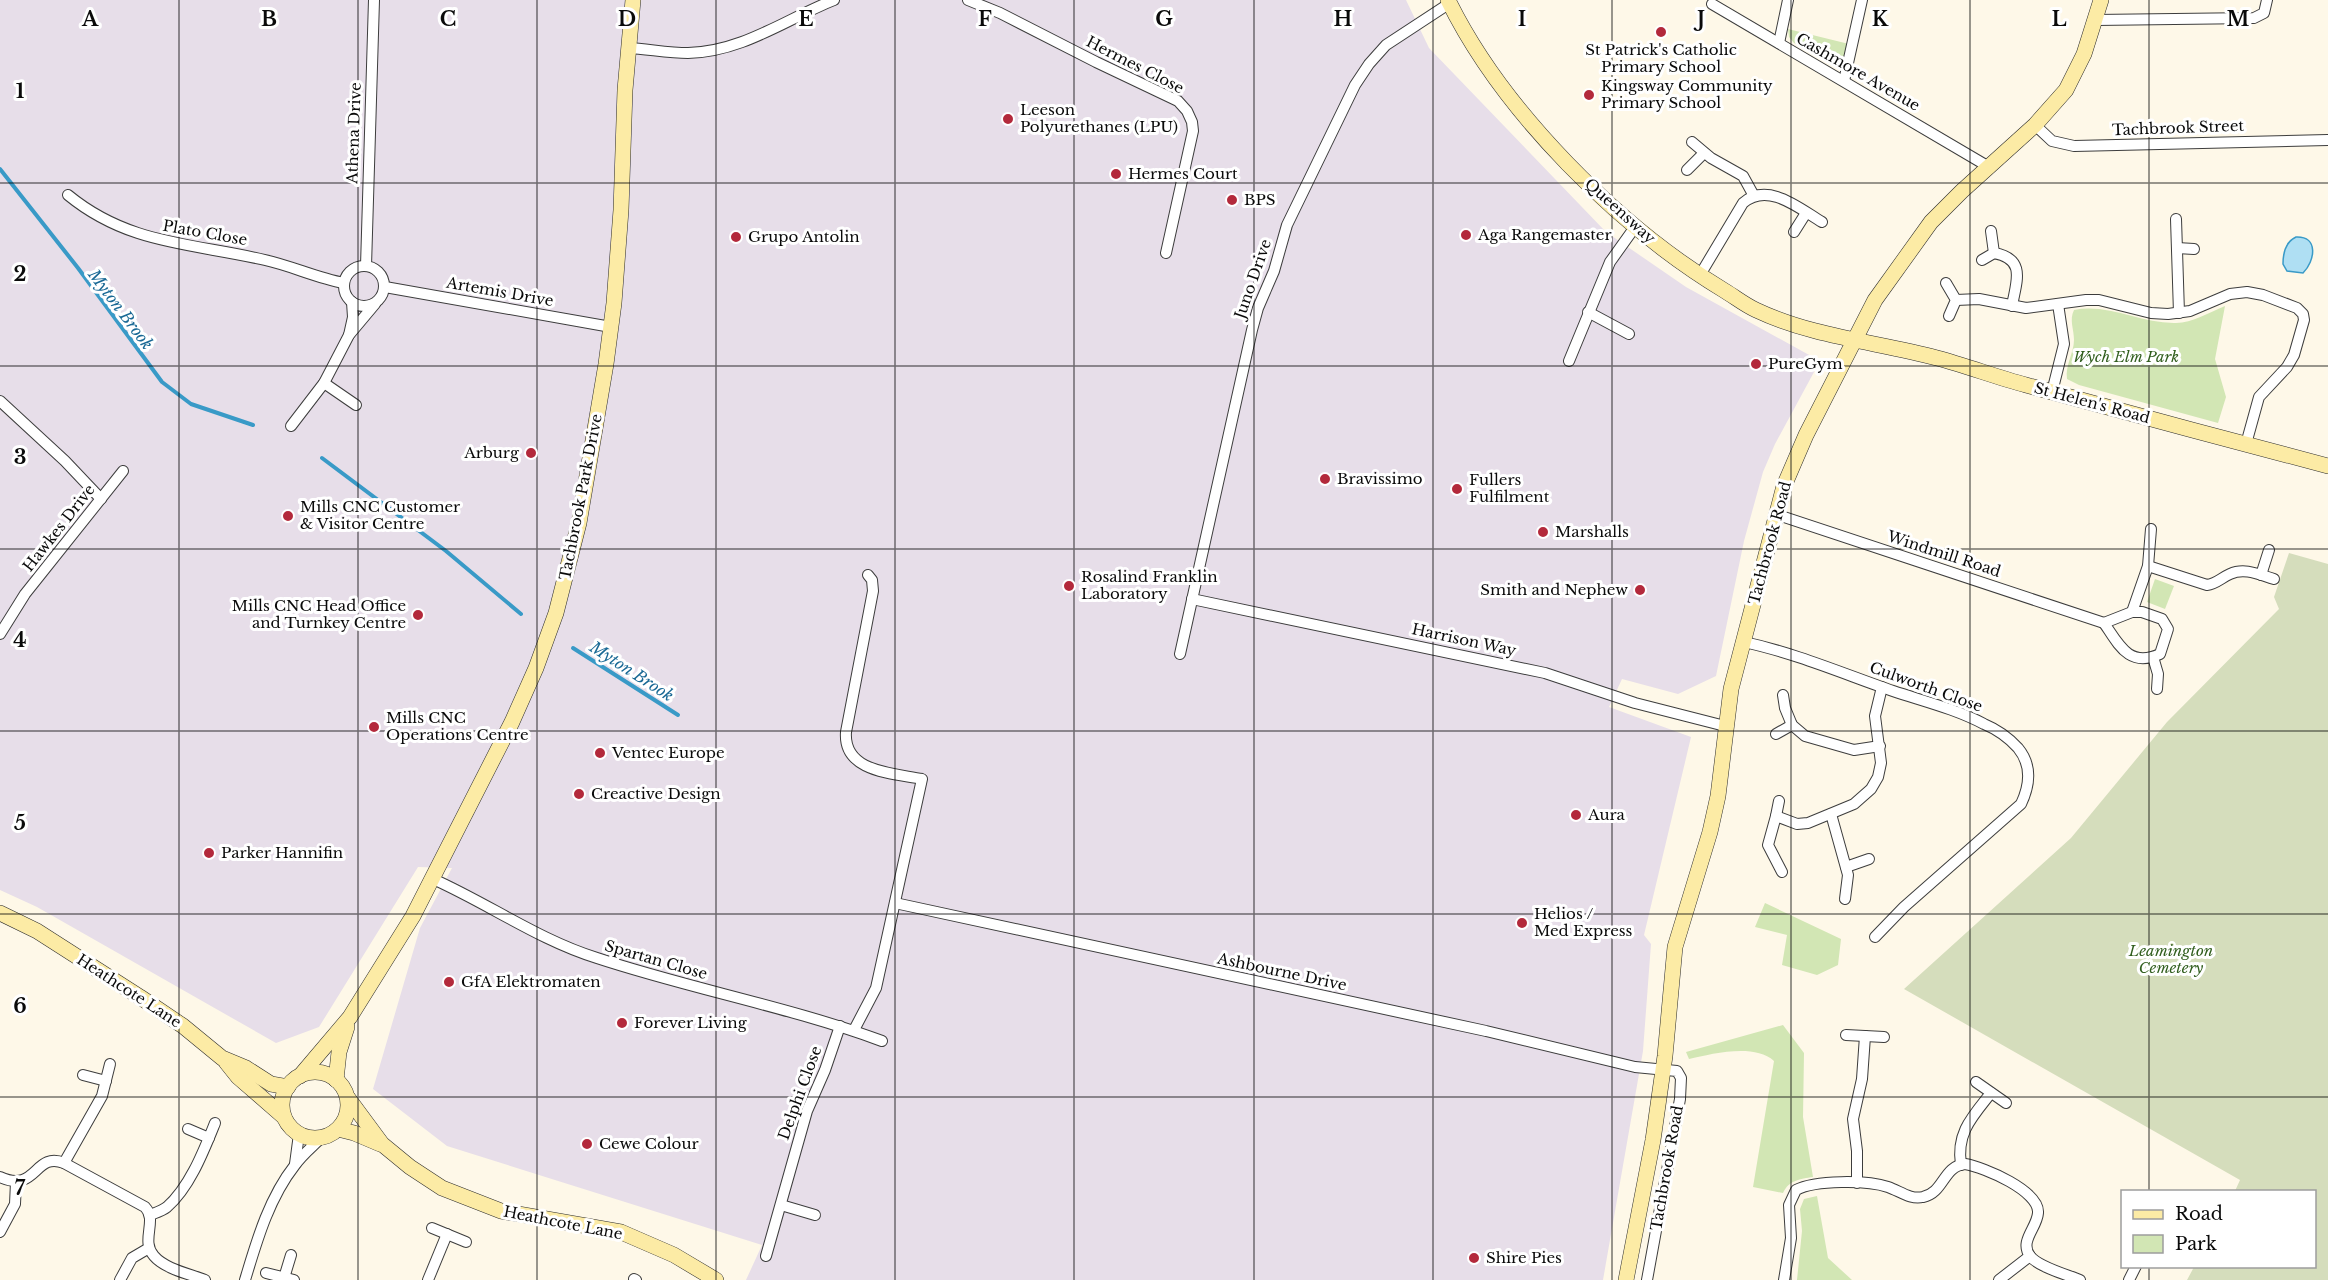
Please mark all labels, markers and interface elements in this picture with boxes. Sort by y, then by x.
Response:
text: A [81,7,99,31]
text: B [261,7,277,31]
text: C [440,7,456,31]
text: D [618,7,636,31]
text: E [798,7,814,31]
text: F [978,7,992,31]
text: G [1155,7,1173,31]
text: H [1334,7,1353,31]
text: I [1518,7,1526,31]
text: J [1693,7,1705,31]
text: K [1872,7,1889,31]
text: L [2051,7,2067,31]
text: M [2227,7,2250,31]
marker: St Patrick's Catholic Primary School [1654,25,1668,39]
street label: Cashmore Avenue [1793,28,1924,115]
street label: Hermes Close [1083,32,1187,97]
place label: St Patrick's Catholic Primary School [1585,40,1737,76]
place label: Kingsway Community Primary School [1601,76,1773,112]
text: 1 [16,79,25,103]
street label: Athena Drive [342,82,365,185]
marker: Kingsway Community Primary School [1582,88,1596,102]
place label: Leeson Polyurethanes (LPU) [1020,100,1178,136]
marker: Leeson Polyurethanes (LPU) [1001,112,1015,126]
street label: Tachbrook Street [2112,116,2245,139]
place label: Hermes Court [1128,164,1238,183]
marker: Hermes Court [1109,167,1123,181]
street label: Queensway [1581,174,1660,248]
place label: BPS [1244,190,1275,209]
marker: BPS [1225,193,1239,207]
street label: Plato Close [161,216,249,249]
place label: Aga Rangemaster [1477,225,1612,244]
place label: Grupo Antolin [748,227,860,246]
marker: Aga Rangemaster [1459,228,1473,242]
marker: Grupo Antolin [729,230,743,244]
street label: Juno Drive [1229,237,1275,323]
text: 2 [13,262,27,286]
water label: Myton Brook [84,264,158,353]
street label: Artemis Drive [444,273,555,310]
park label: Wych Elm Park [2073,347,2179,366]
place label: PureGym [1768,354,1843,373]
marker: PureGym [1749,357,1763,371]
street label: St Helen's Road [2032,378,2152,427]
street label: Tachbrook Park Drive [555,412,606,582]
place label: Arburg [463,443,520,462]
text: 3 [14,445,26,469]
marker: Arburg [524,446,538,460]
place label: Bravissimo [1337,469,1423,488]
place label: Fullers Fulfilment [1469,470,1550,506]
marker: Bravissimo [1318,472,1332,486]
street label: Tachbrook Road [1744,479,1795,607]
street label: Hawkes Drive [19,480,99,575]
marker: Fullers Fulfilment [1450,482,1464,496]
place label: Mills CNC Customer & Visitor Centre [300,497,461,533]
marker: Mills CNC Customer & Visitor Centre [281,509,295,523]
place label: Marshalls [1555,522,1629,541]
marker: Marshalls [1536,525,1550,539]
street label: Windmill Road [1884,526,2003,581]
place label: Rosalind Franklin Laboratory [1081,567,1218,603]
marker: Rosalind Franklin Laboratory [1062,579,1076,593]
place label: Smith and Nephew [1480,580,1628,599]
marker: Smith and Nephew [1633,583,1647,597]
place label: Mills CNC Head Office and Turnkey Centre [232,596,406,632]
marker: Mills CNC Head Office and Turnkey Centre [411,608,425,622]
street label: Harrison Way [1410,619,1518,660]
text: 4 [13,628,27,652]
water label: Myton Brook [586,636,678,705]
street label: Culworth Close [1867,657,1985,716]
place label: Mills CNC Operations Centre [386,708,529,744]
marker: Mills CNC Operations Centre [367,720,381,734]
place label: Ventec Europe [611,743,725,762]
marker: Ventec Europe [593,746,607,760]
place label: Creactive Design [591,784,721,803]
marker: Creactive Design [572,787,586,801]
place label: Aura [1587,805,1626,824]
marker: Aura [1569,808,1583,822]
text: 5 [14,811,26,835]
place label: Parker Hannifin [221,843,343,862]
marker: Parker Hannifin [202,846,216,860]
place label: Helios / Med Express [1534,904,1633,940]
marker: Helios / Med Express [1515,916,1529,930]
street label: Spartan Close [603,936,710,983]
park label: Leamington Cemetery [2128,941,2213,977]
street label: Ashbourne Drive [1215,948,1348,994]
street label: Heathcote Lane [73,950,185,1031]
place label: GfA Elektromaten [461,972,601,991]
marker: GfA Elektromaten [442,975,456,989]
text: 6 [13,994,27,1018]
place label: Forever Living [634,1013,748,1032]
marker: Forever Living [615,1016,629,1030]
street label: Delphi Close [774,1043,825,1142]
street label: Tachbrook Road [1646,1104,1687,1232]
place label: Cewe Colour [599,1134,699,1153]
marker: Cewe Colour [580,1137,594,1151]
text: 7 [15,1176,26,1200]
legend [2121,1190,2316,1268]
street label: Heathcote Lane [502,1202,624,1243]
text: Road [2175,1203,2223,1225]
text: Park [2175,1233,2217,1255]
place label: Shire Pies [1486,1248,1562,1267]
marker: Shire Pies [1467,1251,1481,1265]

